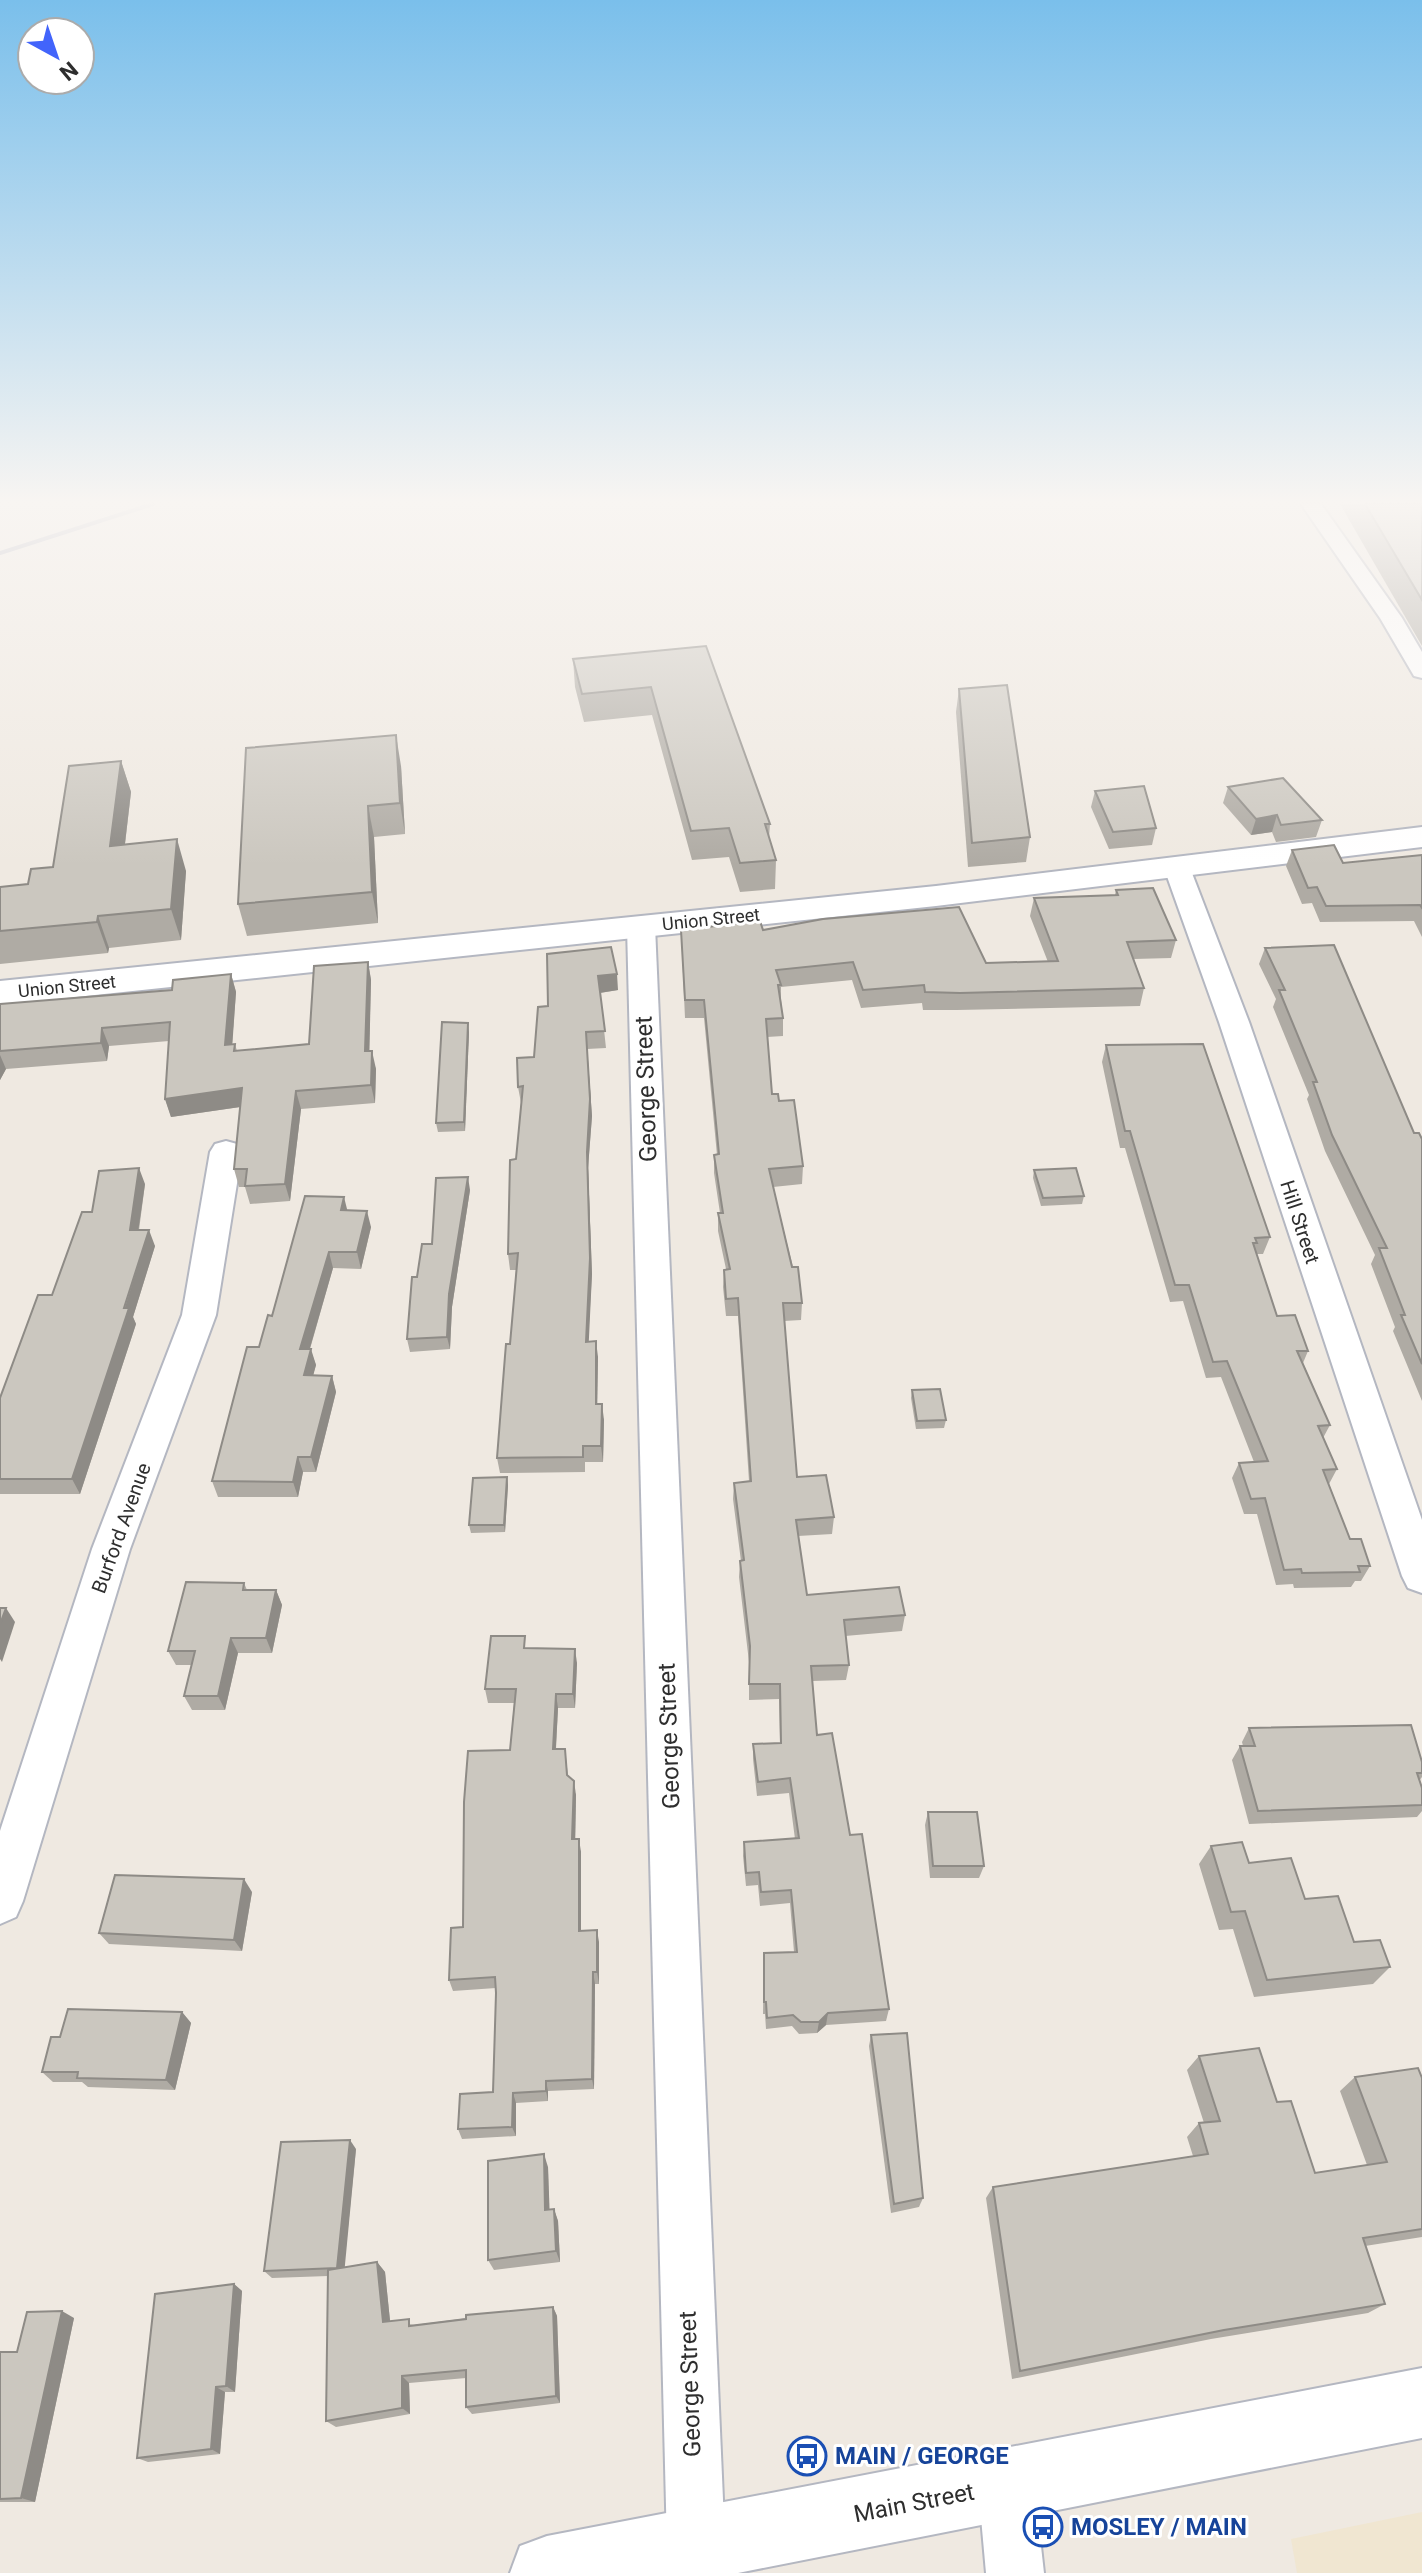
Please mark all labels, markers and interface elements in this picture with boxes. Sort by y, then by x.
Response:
north arrow [16,16,96,96]
text: N [55,56,83,86]
street label: Union Street [661,903,761,935]
street label: Union Street [17,970,117,1002]
street label: George Street [629,1015,663,1163]
street label: Hill Street [1275,1177,1325,1267]
street label: Burford Avenue [86,1460,156,1596]
street label: George Street [652,1662,686,1810]
street label: George Street [673,2310,707,2458]
bus stop icon: MAIN / GEORGE [786,2435,828,2477]
place label: MAIN / GEORGE [835,2442,1009,2470]
street label: Main Street [851,2478,977,2528]
bus stop icon: MOSLEY / MAIN [1022,2506,1064,2548]
place label: MOSLEY / MAIN [1071,2513,1247,2541]

